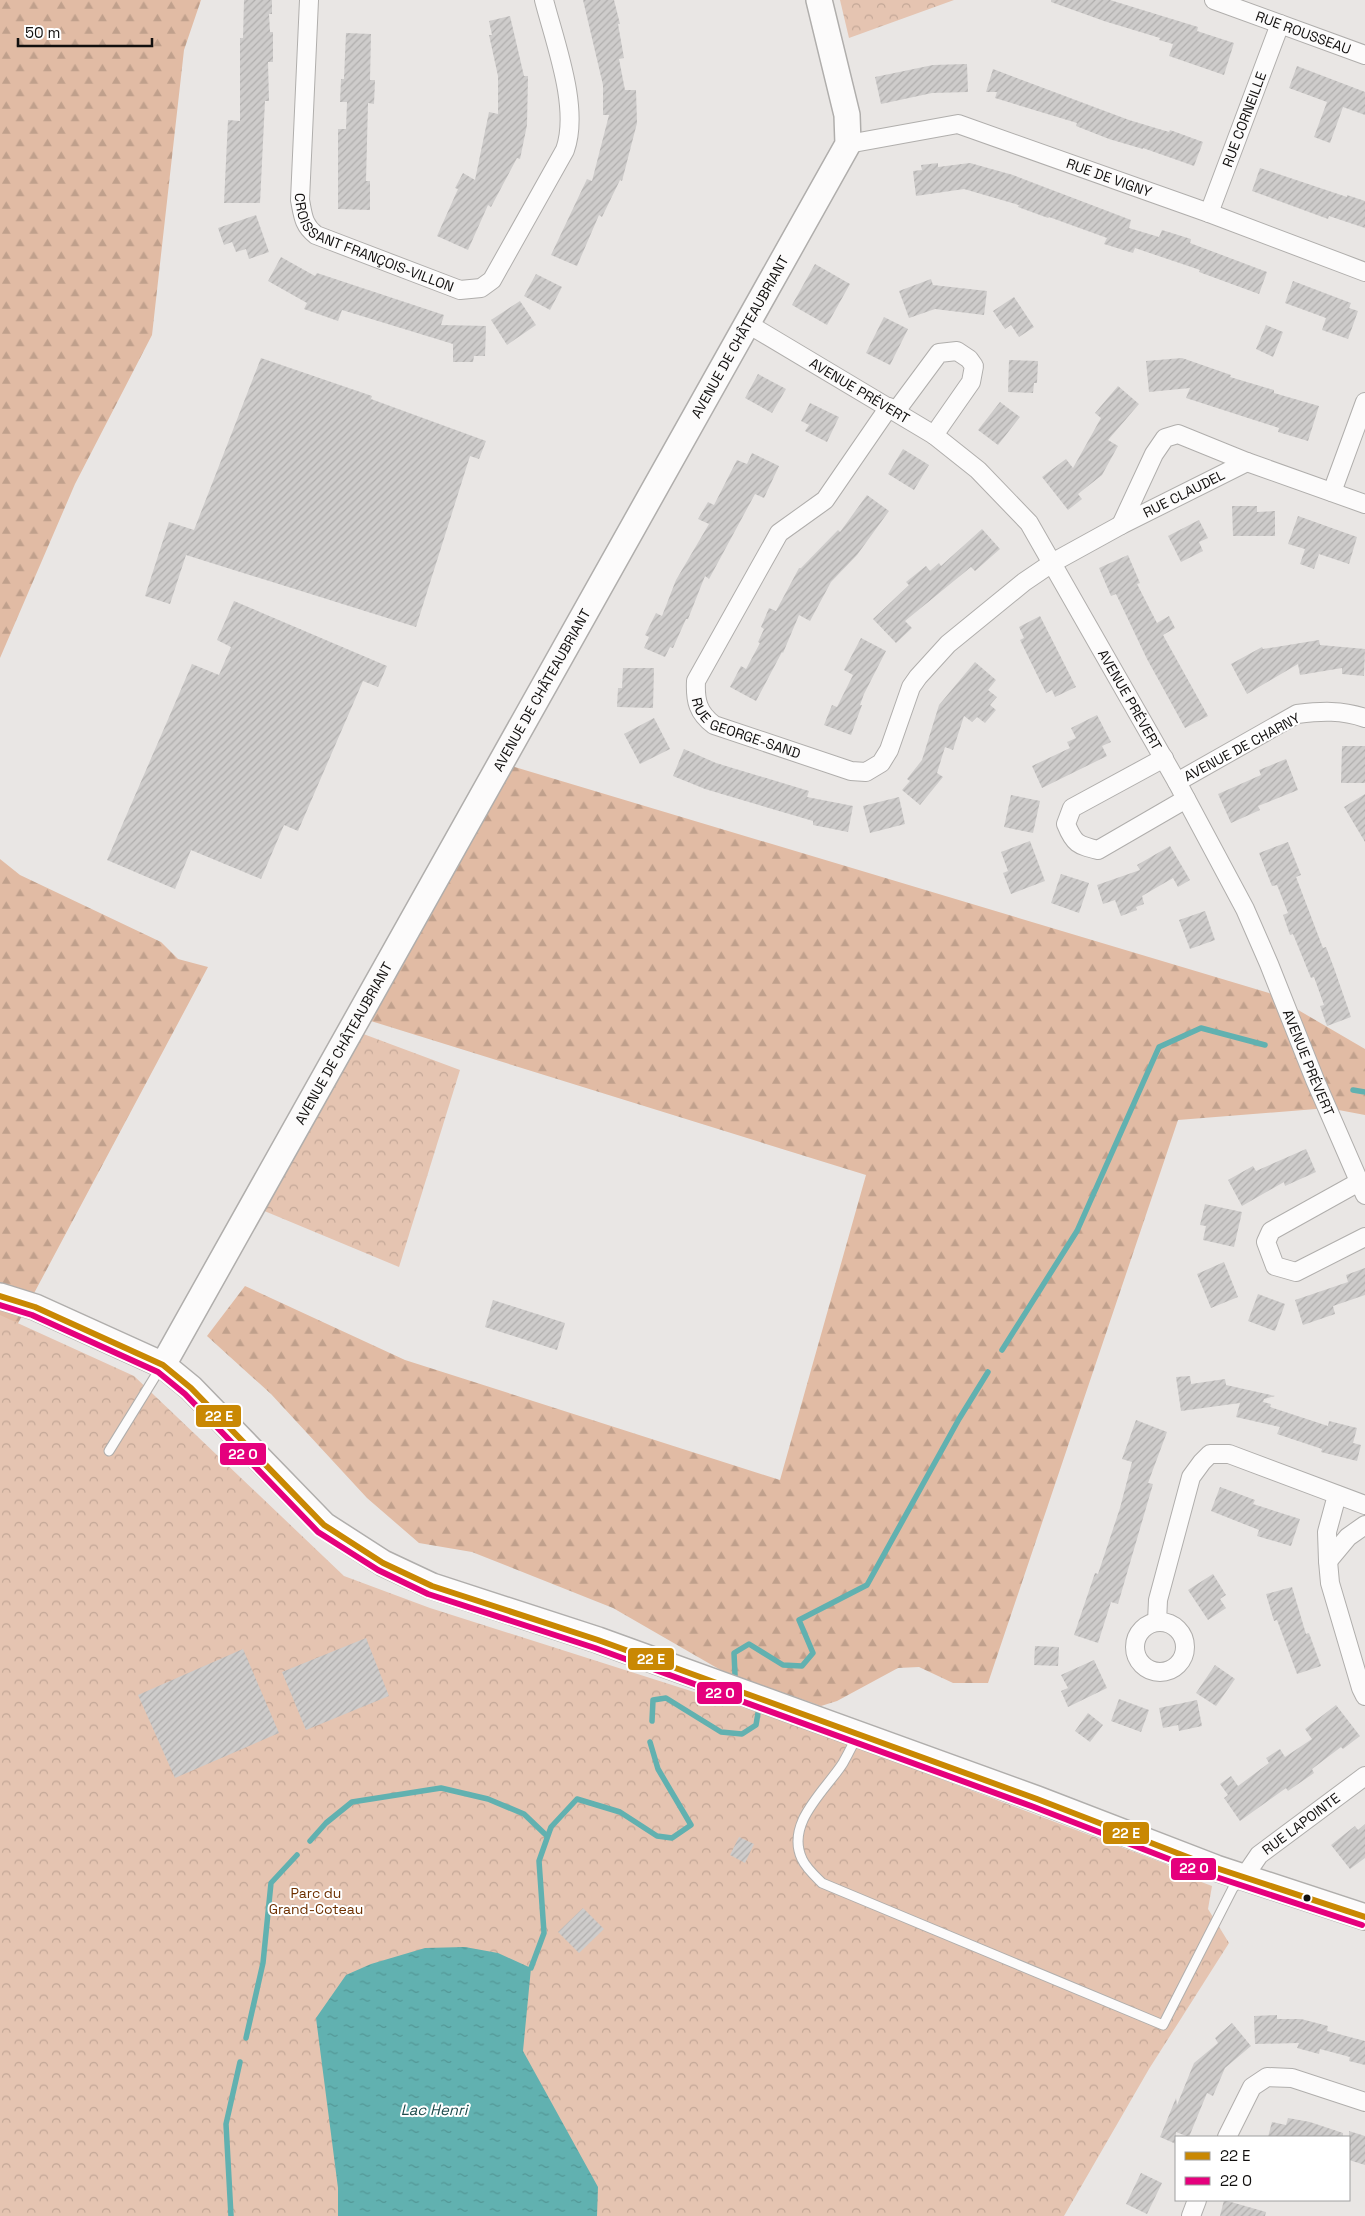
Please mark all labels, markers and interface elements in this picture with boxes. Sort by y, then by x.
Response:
street label: RUE ROUSSEAU [1253,7,1353,58]
scale bar [18,15,151,47]
text: 50 m [25,23,60,42]
street label: RUE CORNEILLE [1218,69,1270,170]
street label: RUE DE VIGNY [1064,154,1155,201]
street label: CROISSANT FRANÇOIS-VILLON [291,193,457,296]
street label: AVENUE DE CHÂTEAUBRIANT [687,252,793,421]
street label: AVENUE PRÉVERT [806,354,913,427]
street label: RUE CLAUDEL [1140,465,1228,522]
street label: AVENUE DE CHÂTEAUBRIANT [489,606,594,774]
street label: AVENUE PRÉVERT [1094,646,1166,753]
street label: RUE GEORGE-SAND [688,696,803,762]
street label: AVENUE DE CHARNY [1181,709,1304,785]
street label: AVENUE DE CHÂTEAUBRIANT [291,959,396,1128]
street label: AVENUE PRÉVERT [1279,1007,1338,1119]
line badge: 22 E [195,1404,242,1428]
text: 22 E [205,1407,233,1425]
line badge: 22 O [219,1442,267,1466]
text: 22 O [228,1445,258,1463]
line badge: 22 E [627,1647,675,1671]
text: 22 E [637,1650,665,1668]
line badge: 22 O [696,1681,743,1705]
text: 22 O [705,1684,735,1702]
street label: RUE LAPOINTE [1258,1789,1344,1859]
line badge: 22 E [1102,1821,1150,1845]
text: 22 E [1112,1824,1140,1842]
line badge: 22 O [1170,1857,1217,1881]
text: 22 O [1179,1859,1209,1877]
park label: Parc du Grand-Coteau [269,1884,363,1918]
unlabelled marker [1302,1893,1312,1903]
water label: Lac Henri [401,2100,470,2119]
legend [1175,2136,1350,2201]
text: 22 E [1220,2146,1250,2165]
text: 22 O [1220,2171,1252,2190]

